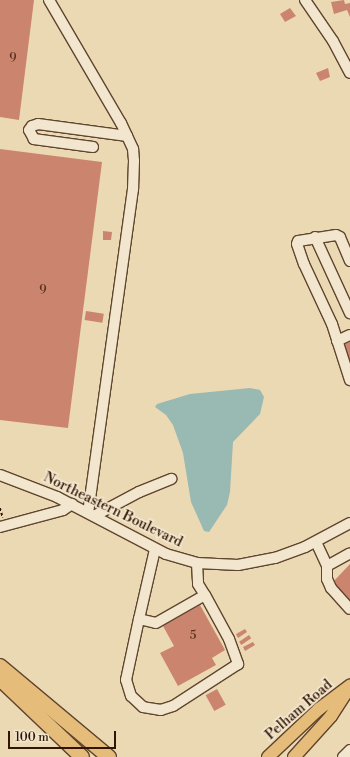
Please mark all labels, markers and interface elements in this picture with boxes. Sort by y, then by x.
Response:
house number: 9 [9,52,17,66]
house number: 9 [39,284,47,298]
street label: Northeastern Boulevard [41,469,185,551]
house number: 5 [190,629,196,643]
street label: Pelham Road [262,676,336,744]
scale bar [10,723,118,749]
text: 100 m [15,730,49,745]

